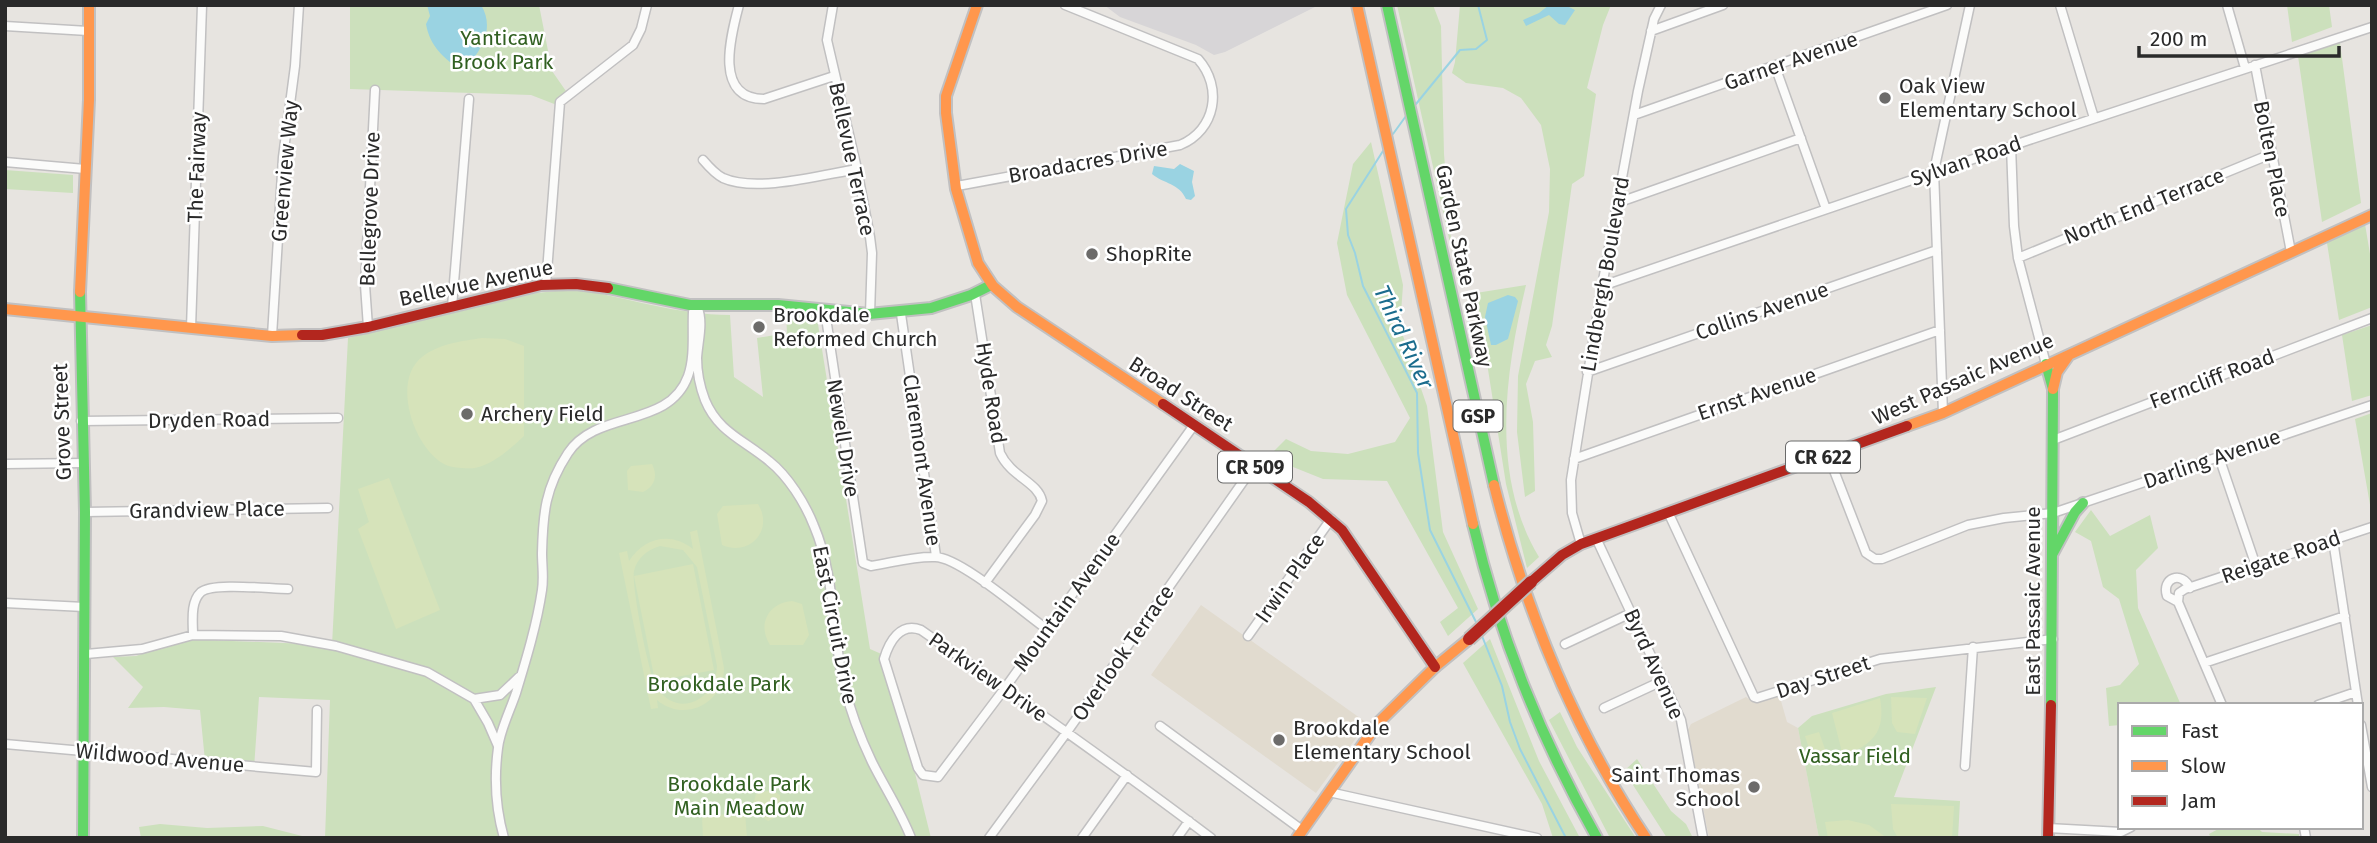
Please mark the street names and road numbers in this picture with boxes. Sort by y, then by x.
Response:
street label: Garner Avenue [1721,26,1861,96]
street label: Bellevue Terrace [823,80,881,238]
street label: Greenview Way [266,98,304,243]
street label: Bolten Place [2248,98,2296,220]
street label: The Fairway [182,110,212,223]
street label: Sylvan Road [1907,130,2025,192]
street label: Bellegrove Drive [354,131,386,287]
street label: Broadacres Drive [1006,135,1170,189]
street label: Garden State Parkway [1430,162,1498,370]
street label: North End Terrace [2060,162,2228,250]
street label: Lindbergh Boulevard [1575,174,1635,374]
street label: Bellevue Avenue [396,254,556,312]
street label: Collins Avenue [1692,276,1832,346]
street label: West Passaic Avenue [1868,327,2058,431]
street label: Hyde Road [970,340,1012,446]
street label: Ferncliff Road [2146,343,2278,415]
street label: Broad Street [1124,351,1238,437]
street label: Ernst Avenue [1694,362,1820,426]
street label: Grove Street [47,363,77,481]
street label: Claremont Avenue [897,372,947,548]
street label: Newell Drive [821,377,865,499]
road number: GSP [1454,400,1502,432]
street label: Dryden Road [148,406,270,434]
street label: Darling Avenue [2140,423,2284,495]
road number: CR 622 [1786,442,1860,472]
road number: CR 509 [1218,452,1292,482]
street label: Grandview Place [129,496,285,524]
street label: East Passaic Avenue [2020,506,2046,696]
street label: Reigate Road [2218,524,2344,590]
street label: Mountain Avenue [1008,527,1126,677]
street label: Irwin Place [1250,528,1330,628]
street label: East Circuit Drive [807,544,863,706]
street label: Overlook Terrace [1066,580,1180,726]
street label: Byrd Avenue [1618,605,1690,723]
street label: Parkview Drive [924,627,1052,727]
street label: Day Street [1773,649,1874,704]
street label: Wildwood Avenue [75,738,245,778]

